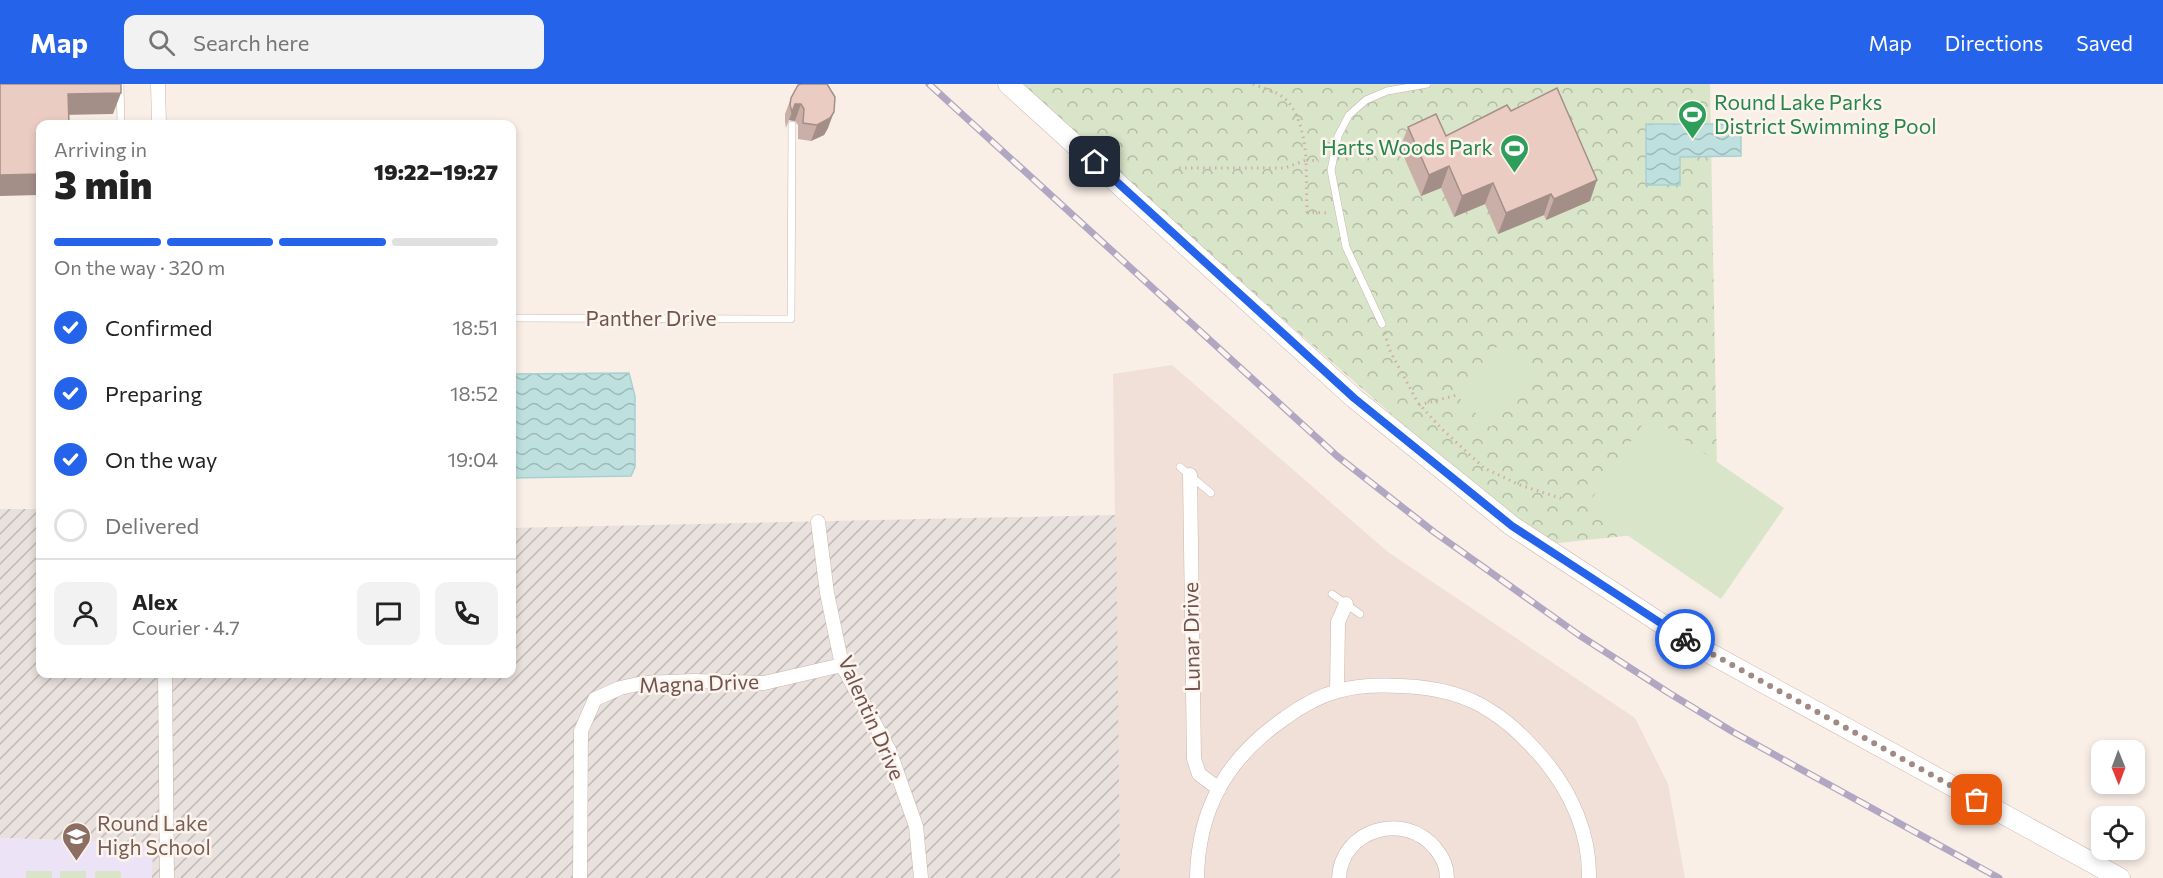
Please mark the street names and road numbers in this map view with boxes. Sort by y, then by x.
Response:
street label: Panther Drive [585,305,717,330]
street label: Lunar Drive [1177,582,1204,692]
street label: Valentin Drive [834,651,911,783]
street label: Magna Drive [639,668,759,697]

